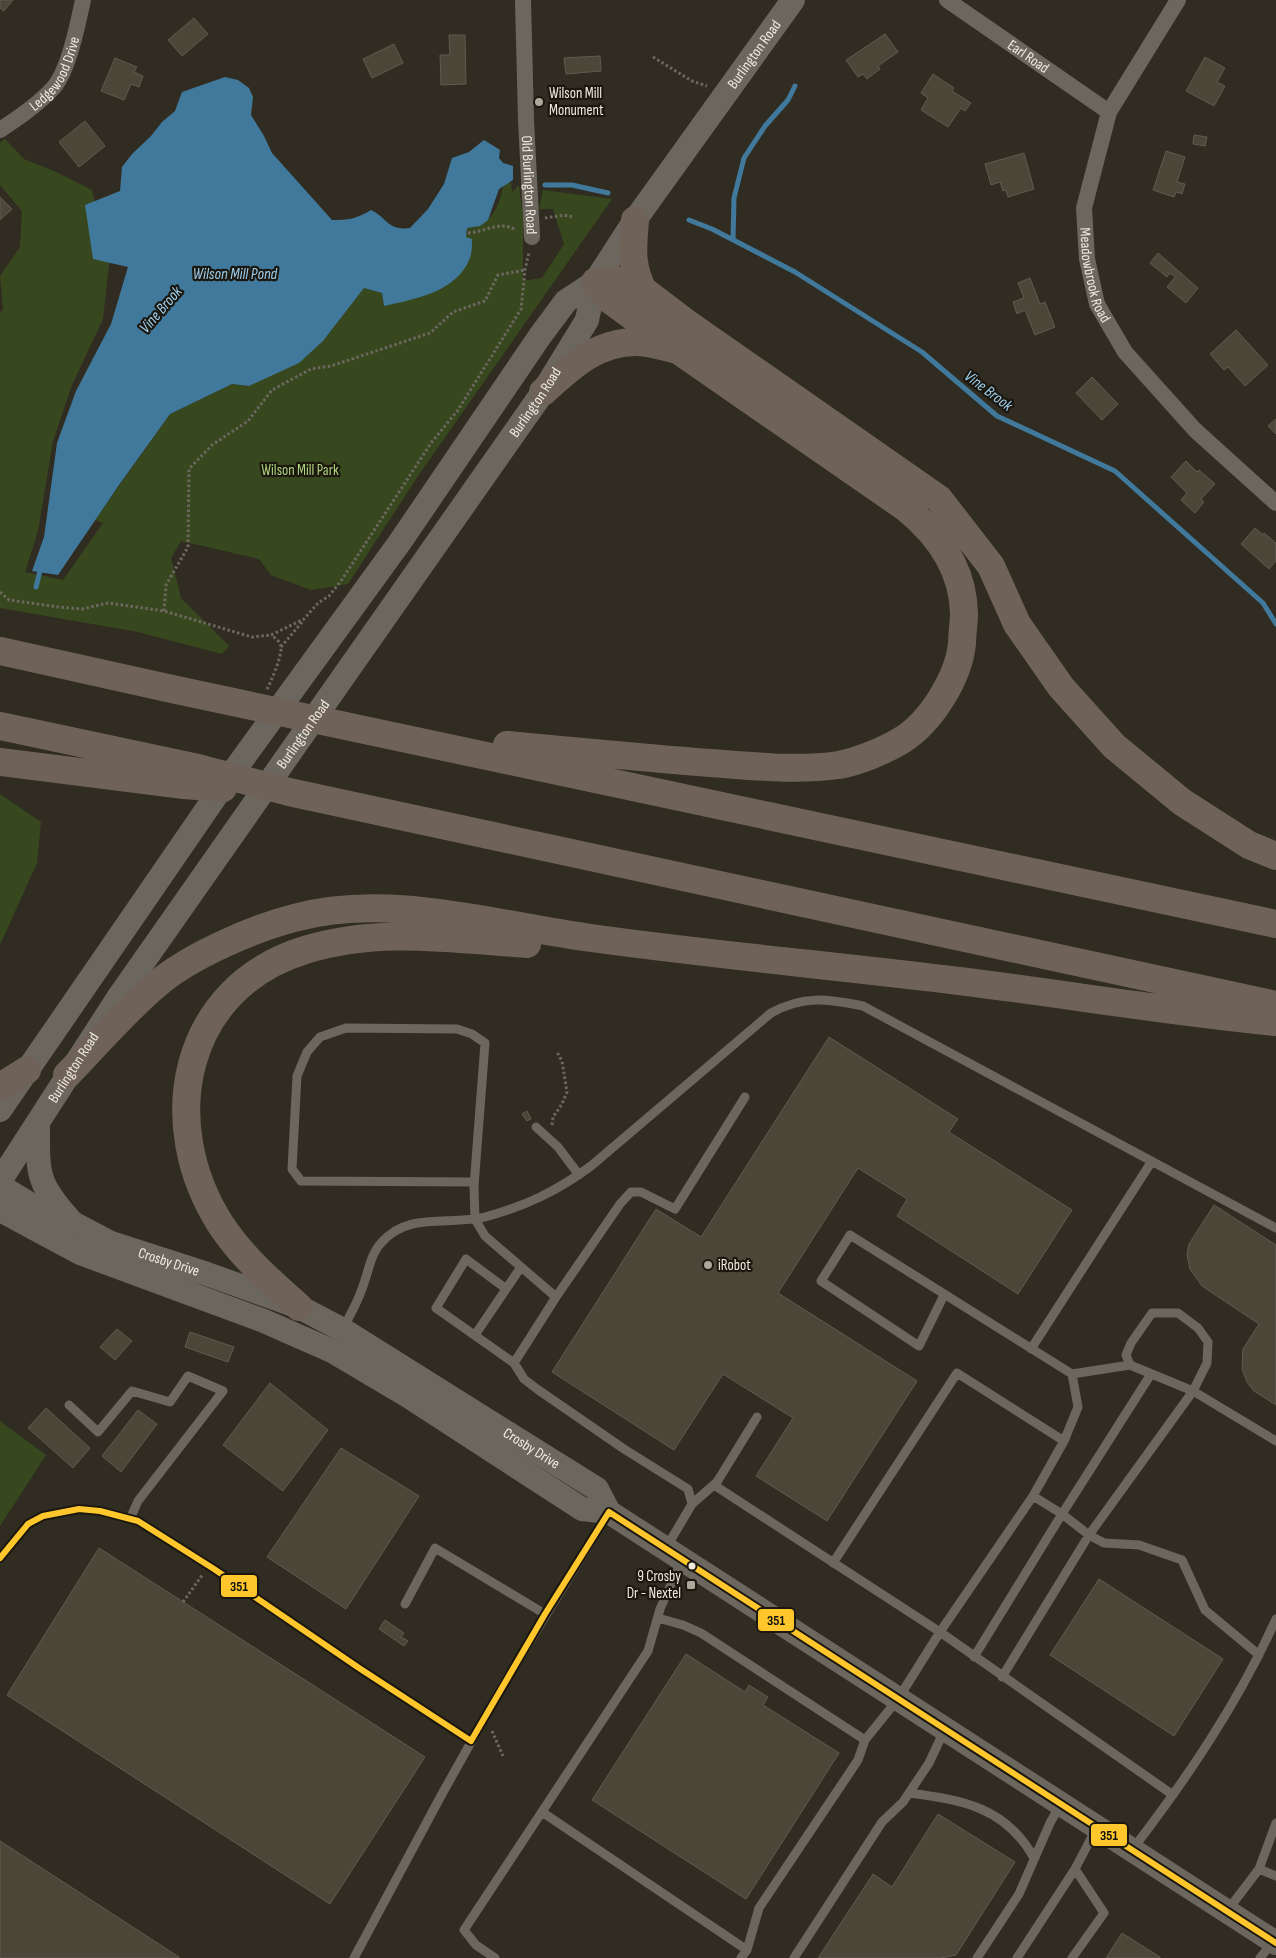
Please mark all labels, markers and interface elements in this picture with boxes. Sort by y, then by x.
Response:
street label: Burlington Road [723,16,786,93]
street label: Ledgewood Drive [26,34,84,116]
street label: Earl Road [1004,36,1053,78]
place label: Wilson Mill Monument [549,84,604,120]
marker: Wilson Mill Monument [533,96,545,108]
street label: Old Burlington Road [517,135,541,235]
street label: Meadowbrook Road [1075,227,1115,326]
water label: Wilson Mill Pond [193,265,278,284]
water label: Vine Brook [136,282,187,337]
street label: Burlington Road [505,364,566,441]
water label: Vine Brook [960,367,1017,416]
park label: Wilson Mill Park [261,461,339,480]
street label: Burlington Road [273,696,334,773]
street label: Burlington Road [44,1029,103,1107]
street label: Crosby Drive [136,1243,202,1281]
place label: iRobot [718,1256,751,1275]
marker: iRobot [702,1259,714,1271]
street label: Crosby Drive [499,1424,563,1473]
unlabelled marker [687,1561,697,1571]
place label: 9 Crosby Dr - Nextel [627,1567,681,1603]
line badge: 351 [220,1574,258,1598]
text: 351 [230,1578,248,1595]
marker: 9 Crosby Dr - Nextel [685,1579,697,1591]
line badge: 351 [757,1608,795,1632]
text: 351 [767,1612,785,1629]
line badge: 351 [1090,1823,1128,1847]
text: 351 [1100,1827,1118,1844]

